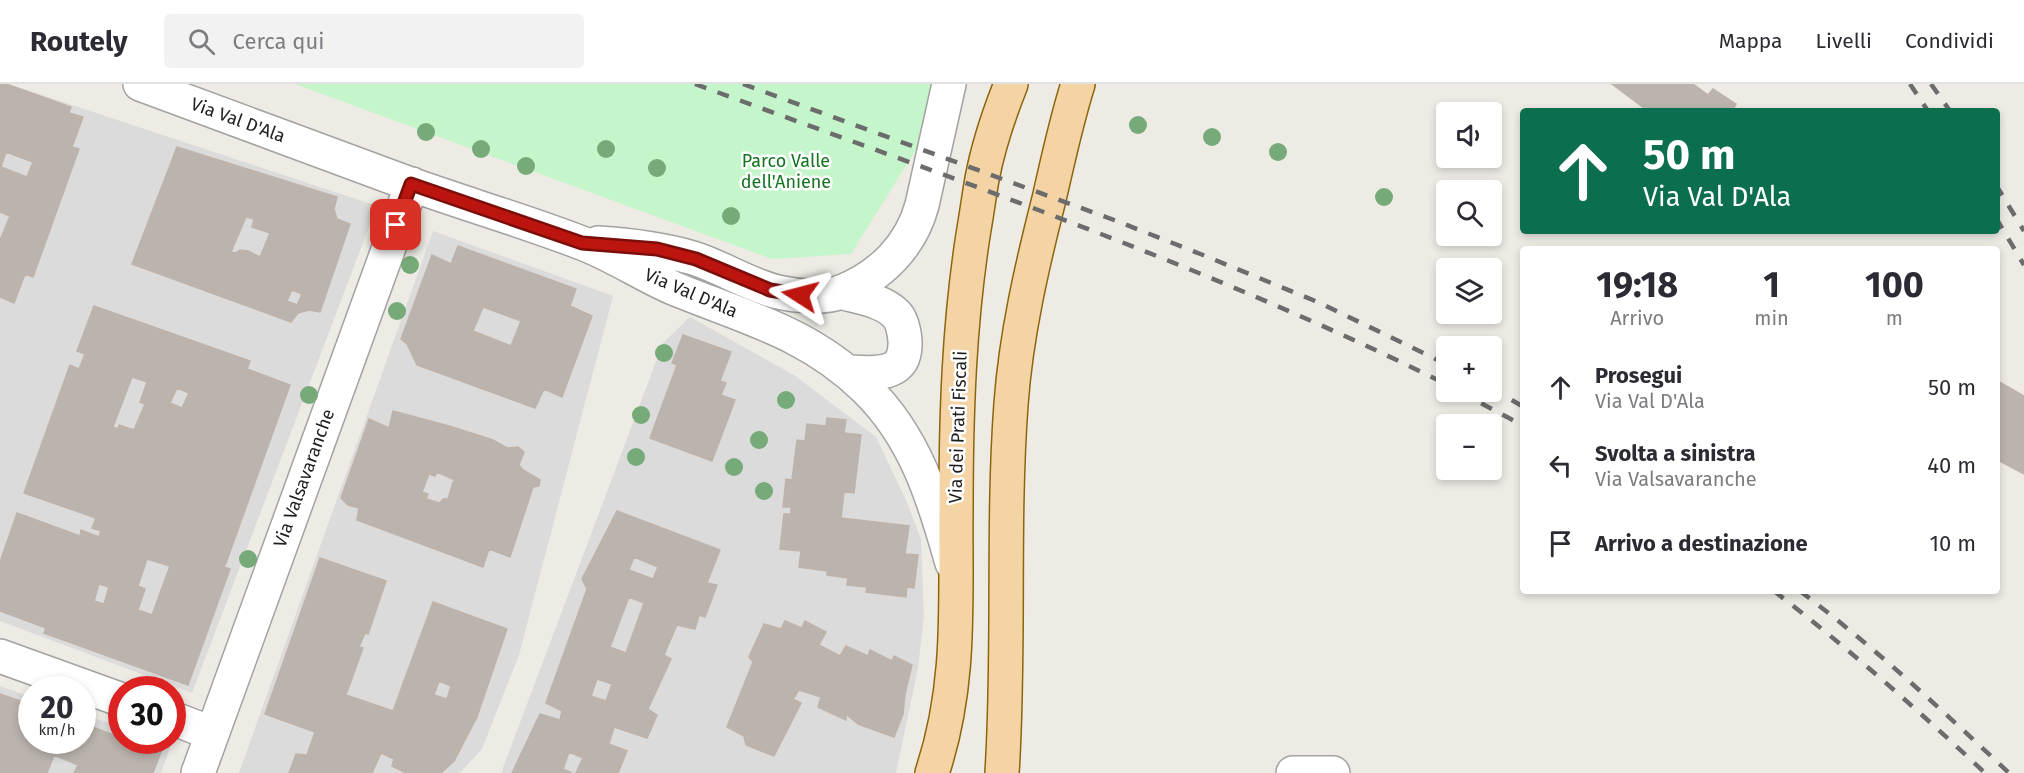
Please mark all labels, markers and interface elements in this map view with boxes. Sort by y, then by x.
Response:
search box [164,14,584,68]
text: Routely [30,25,128,58]
icon: search [185,25,218,58]
text: Cerca qui [233,28,325,55]
text: Mappa [1719,28,1783,54]
text: Livelli [1816,28,1872,54]
text: Condividi [1905,28,1994,54]
street label: Via Val D'Ala [188,93,288,147]
map controls [1436,102,1502,480]
button: sound [1436,102,1502,168]
text: 50 m [1643,130,1736,180]
icon: ahead [1544,132,1622,210]
park label: Parco Valle dell'Aniene [741,150,831,193]
button: search [1436,180,1502,246]
text: Via Val D'Ala [1643,181,1791,213]
pin [370,199,421,250]
icon: arrive [379,208,412,241]
button: layers [1436,258,1502,324]
position arrow [768,263,832,327]
text: 19:18 [1596,263,1678,307]
text: 1 [1763,263,1780,307]
text: 100 [1865,263,1924,307]
street label: Via Val D'Ala [641,264,741,322]
text: Arrivo [1610,306,1664,330]
text: min [1754,306,1789,330]
text: m [1886,306,1903,330]
button: + [1436,336,1502,402]
street label: Via dei Prati Fiscali [944,350,972,504]
text: Prosegui [1595,362,1682,389]
icon: ahead [1544,371,1577,404]
text: 50 m [1928,374,1976,401]
text: Via Val D'Ala [1595,389,1705,413]
street label: Via Valsavaranche [269,406,339,550]
button: − [1436,414,1502,480]
text: Svolta a sinistra [1595,440,1756,467]
icon: left [1544,449,1577,482]
text: 40 m [1927,452,1976,479]
text: Via Valsavaranche [1595,467,1757,491]
icon: arrive [1544,527,1577,560]
text: Arrivo a destinazione [1595,530,1808,557]
text: 10 m [1930,530,1976,557]
speed limit sign: 30 [108,676,186,754]
text: 20 [40,690,74,726]
text: km/h [38,721,76,739]

